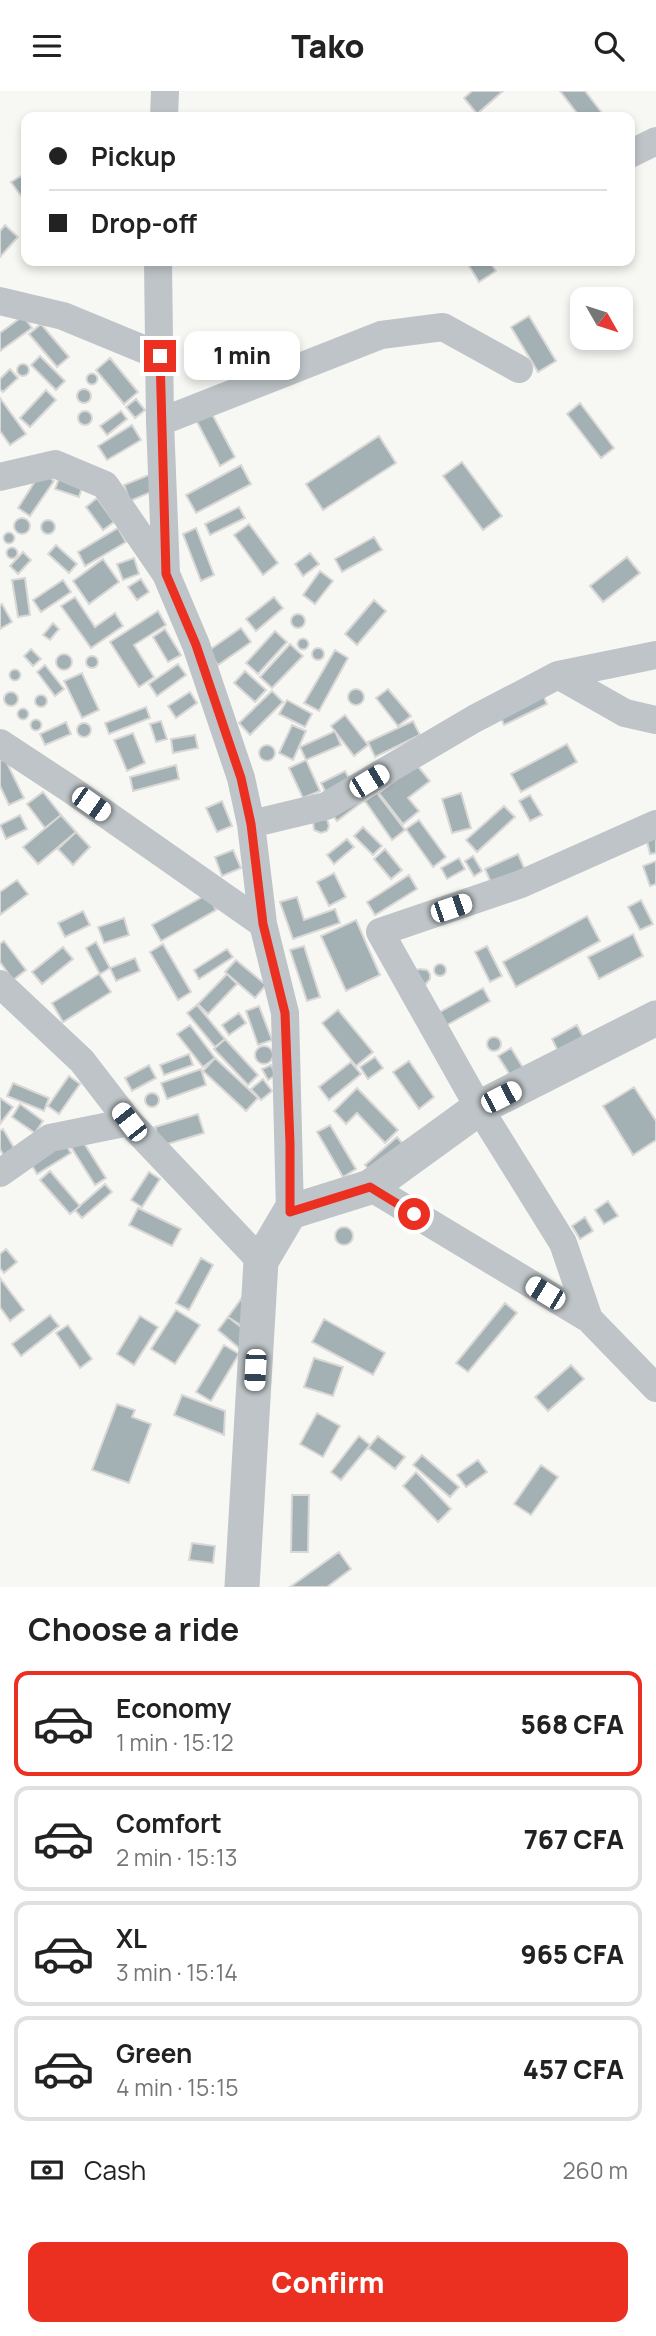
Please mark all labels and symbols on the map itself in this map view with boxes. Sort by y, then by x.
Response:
north arrow [570,287,634,350]
callout: 1 min [184,331,300,381]
route end [144,340,176,372]
car [346,761,393,801]
car [68,783,115,825]
car [428,891,475,925]
car [478,1078,525,1116]
car [108,1099,151,1145]
route start [398,1198,430,1230]
car [522,1273,569,1313]
car [244,1348,267,1392]

